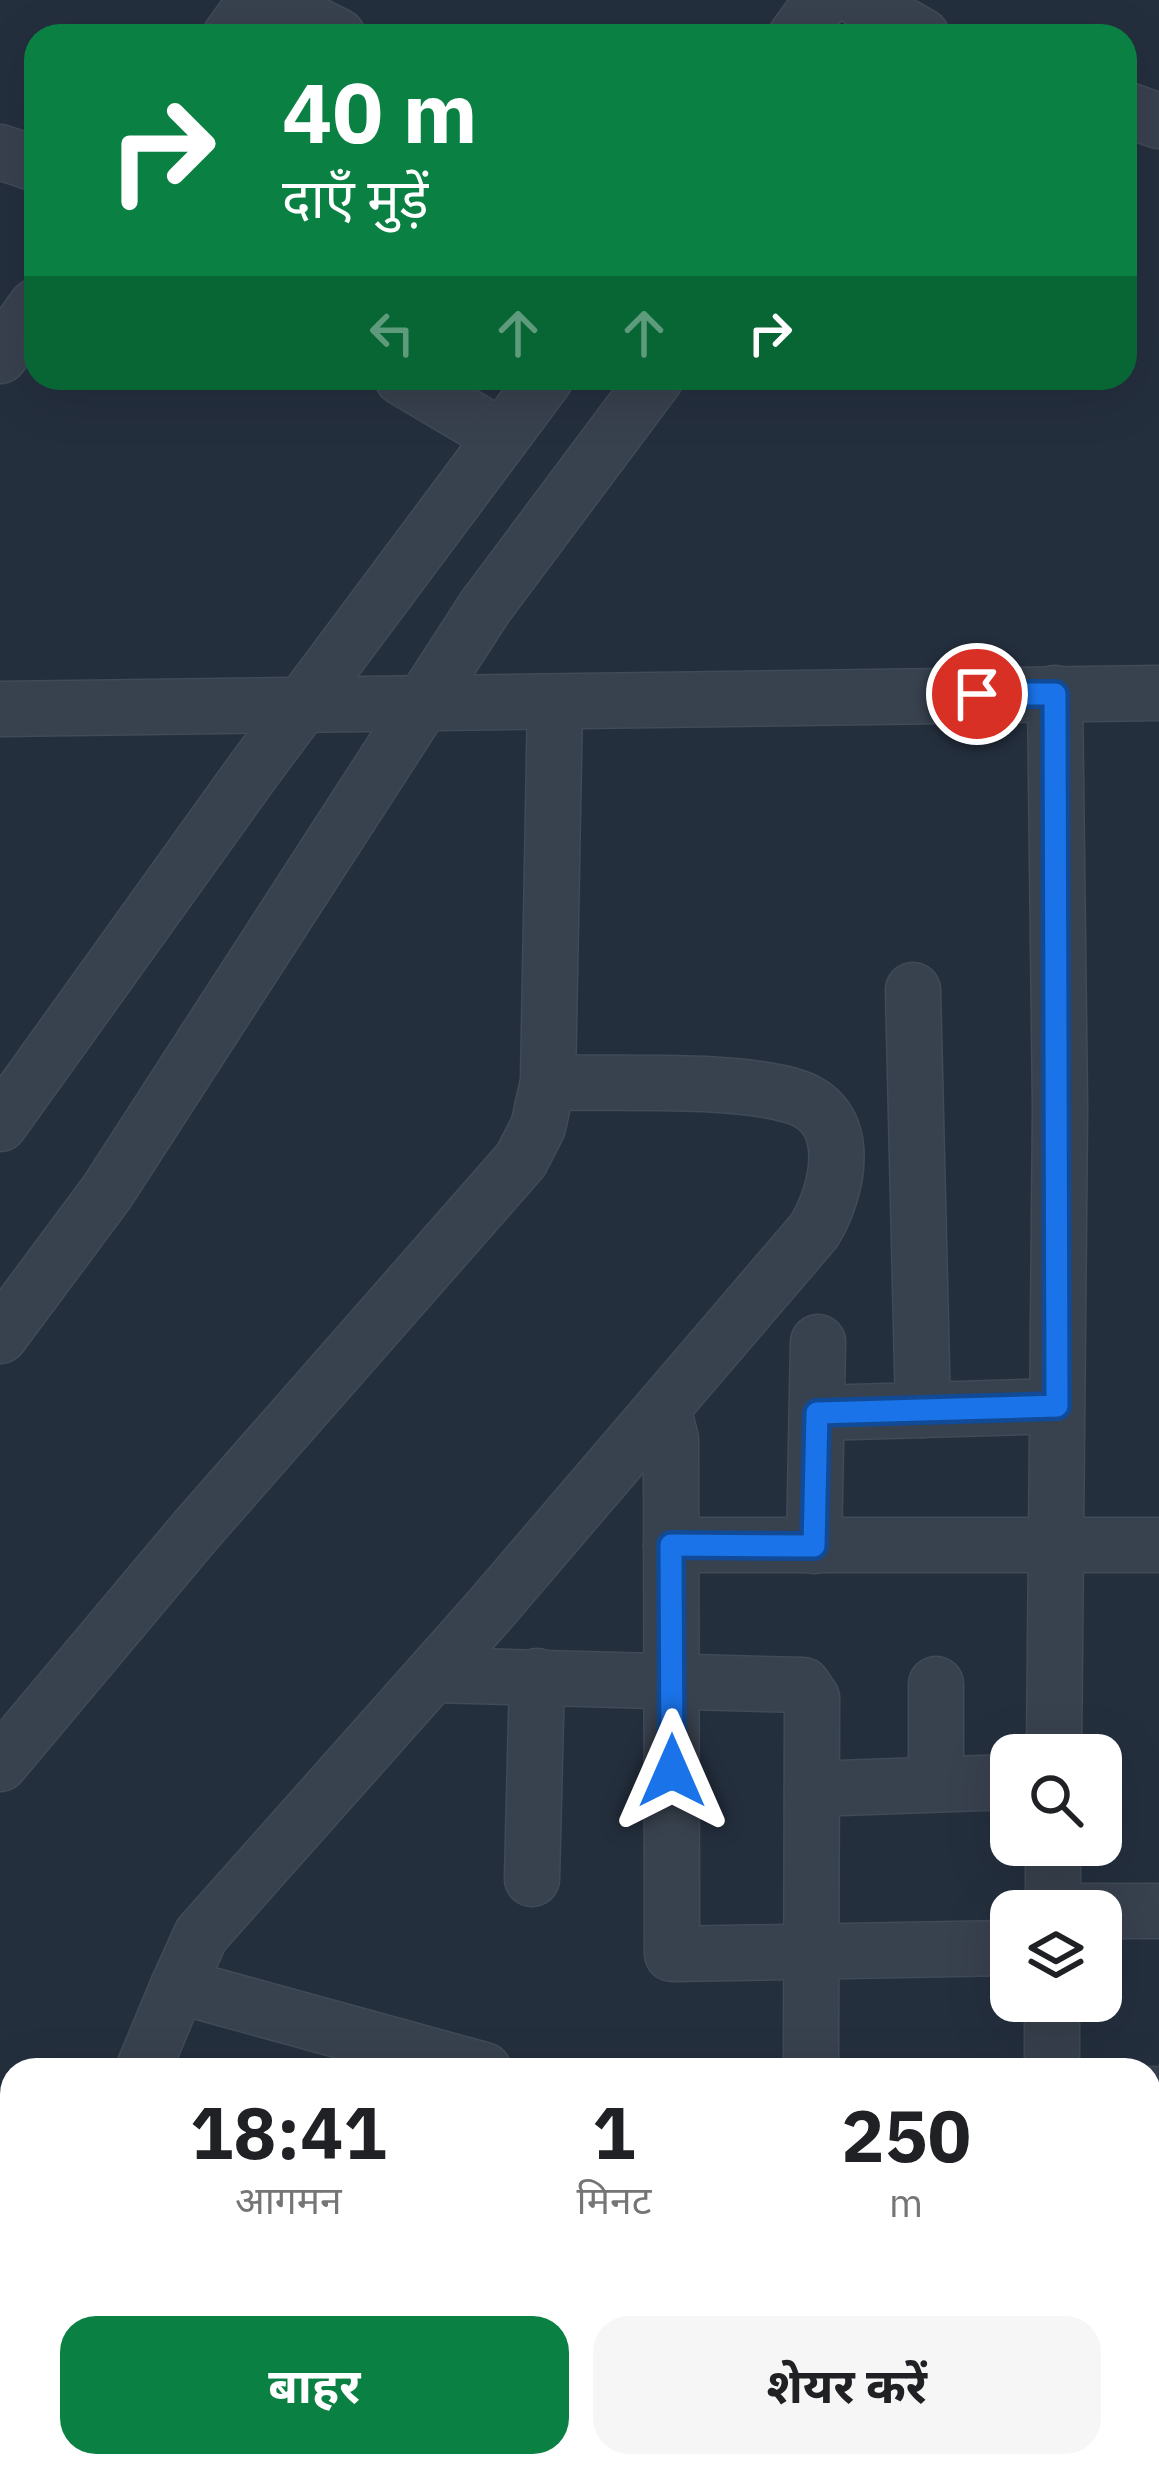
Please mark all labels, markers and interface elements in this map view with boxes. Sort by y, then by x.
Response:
text: 40 m [282,57,478,166]
icon: right [84,72,240,228]
text: दाएँ मुड़ें [282,163,428,233]
icon: left [359,300,425,366]
icon: ahead [485,300,551,366]
icon: ahead [611,300,677,366]
icon: right [737,300,803,366]
pin [926,643,1028,745]
icon: arrive [944,661,1010,727]
position arrow [609,1708,735,1834]
map controls [990,1734,1122,2022]
button: search [990,1734,1122,1866]
button: layers [990,1890,1122,2022]
text: 18:41 [190,2085,387,2179]
text: 1 [592,2085,636,2179]
text: 250 [841,2088,971,2182]
text: आगमन [235,2174,342,2225]
text: मिनट [577,2174,651,2225]
text: m [889,2177,923,2228]
button: बाहर [60,2316,569,2454]
button: शेयर करें [593,2316,1101,2454]

